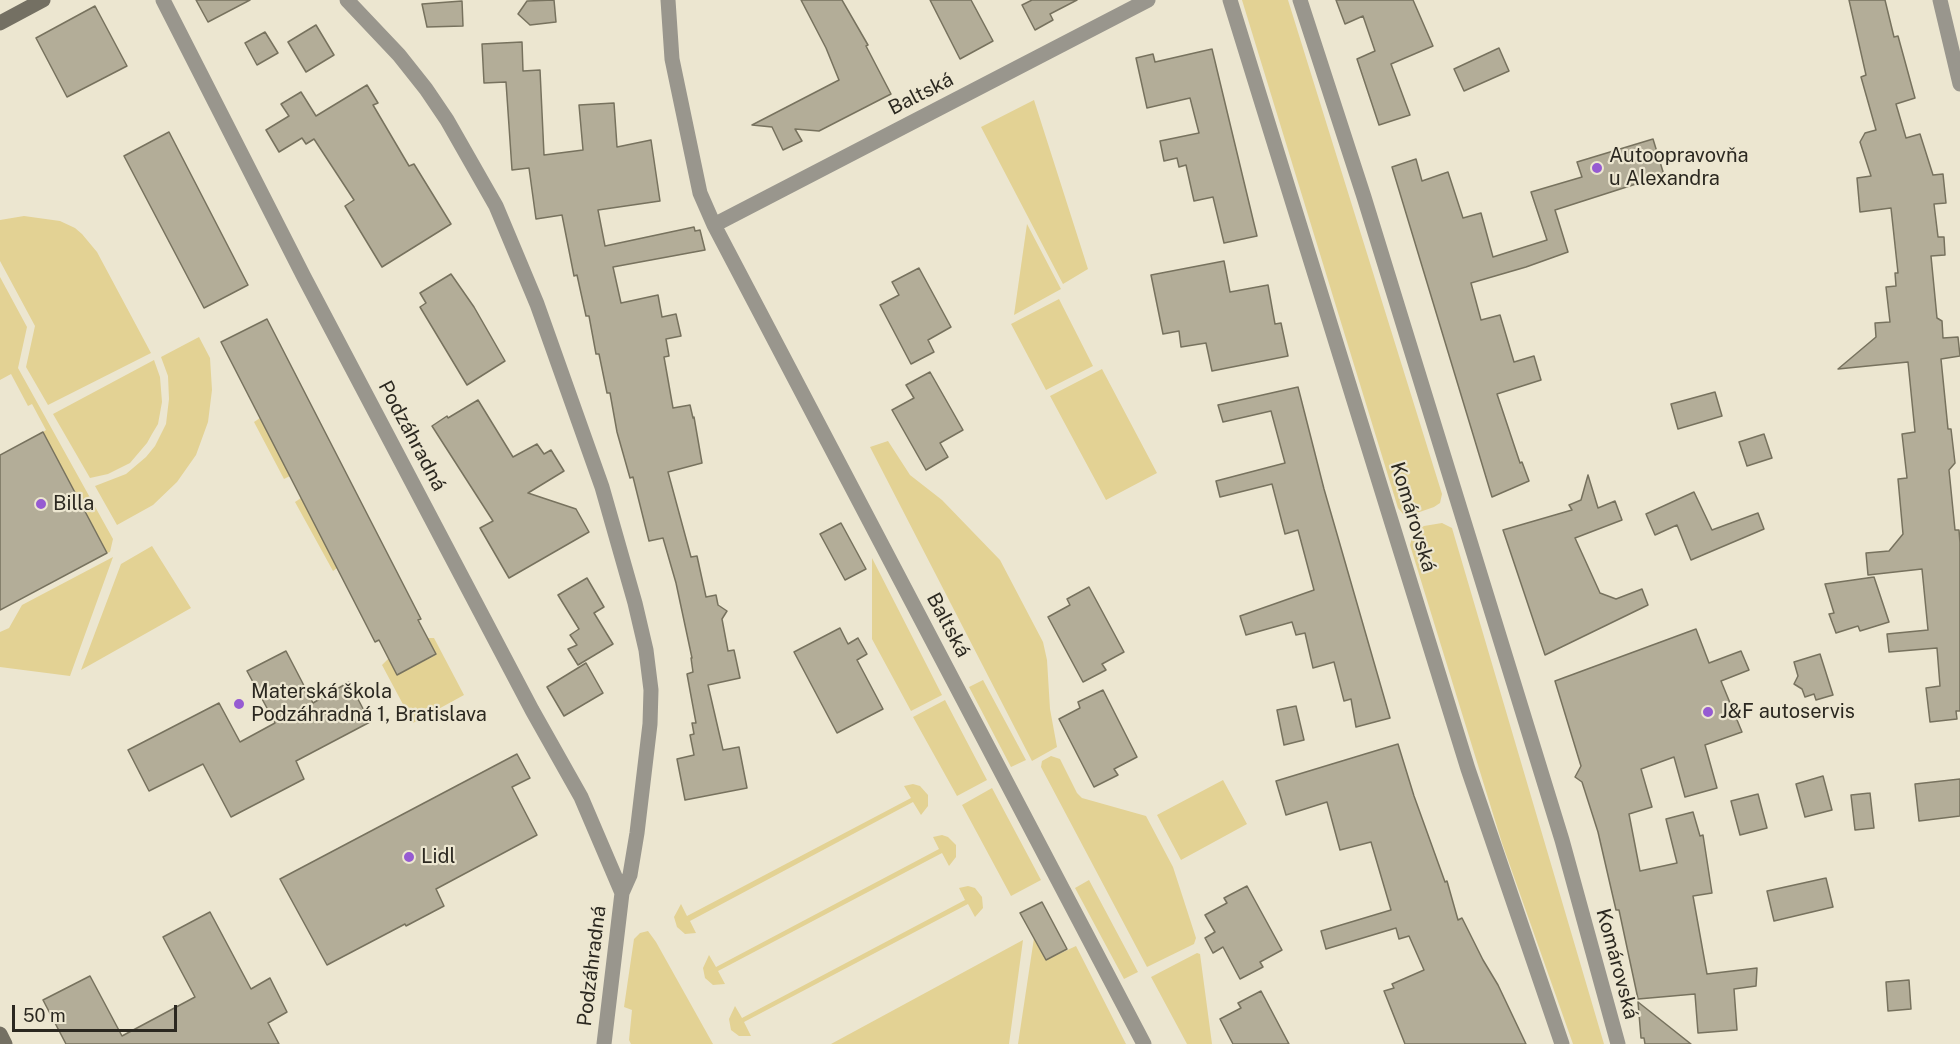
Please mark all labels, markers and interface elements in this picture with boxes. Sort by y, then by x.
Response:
street label: Baltská [885,67,957,121]
place label: Autoopravovňa u Alexandra [1609,144,1749,191]
marker: Autoopravovňa u Alexandra [1590,161,1604,175]
street label: Podzáhradná [373,377,451,495]
street label: Komárovská [1385,459,1441,575]
place label: Billa [53,492,94,516]
marker: Billa [34,497,48,511]
street label: Baltská [921,589,975,661]
place label: Materská škola Podzáhradná 1, Bratislava [251,680,487,727]
marker: Materská škola Podzáhradná 1, Bratislava [232,697,246,711]
place label: J&F autoservis [1720,700,1855,724]
marker: J&F autoservis [1701,705,1715,719]
place label: Lidl [421,845,456,869]
marker: Lidl [402,850,416,864]
street label: Podzáhradná [573,904,611,1028]
street label: Komárovská [1591,906,1643,1022]
scale bar [15,993,180,1031]
text: 50 m [23,1005,66,1026]

